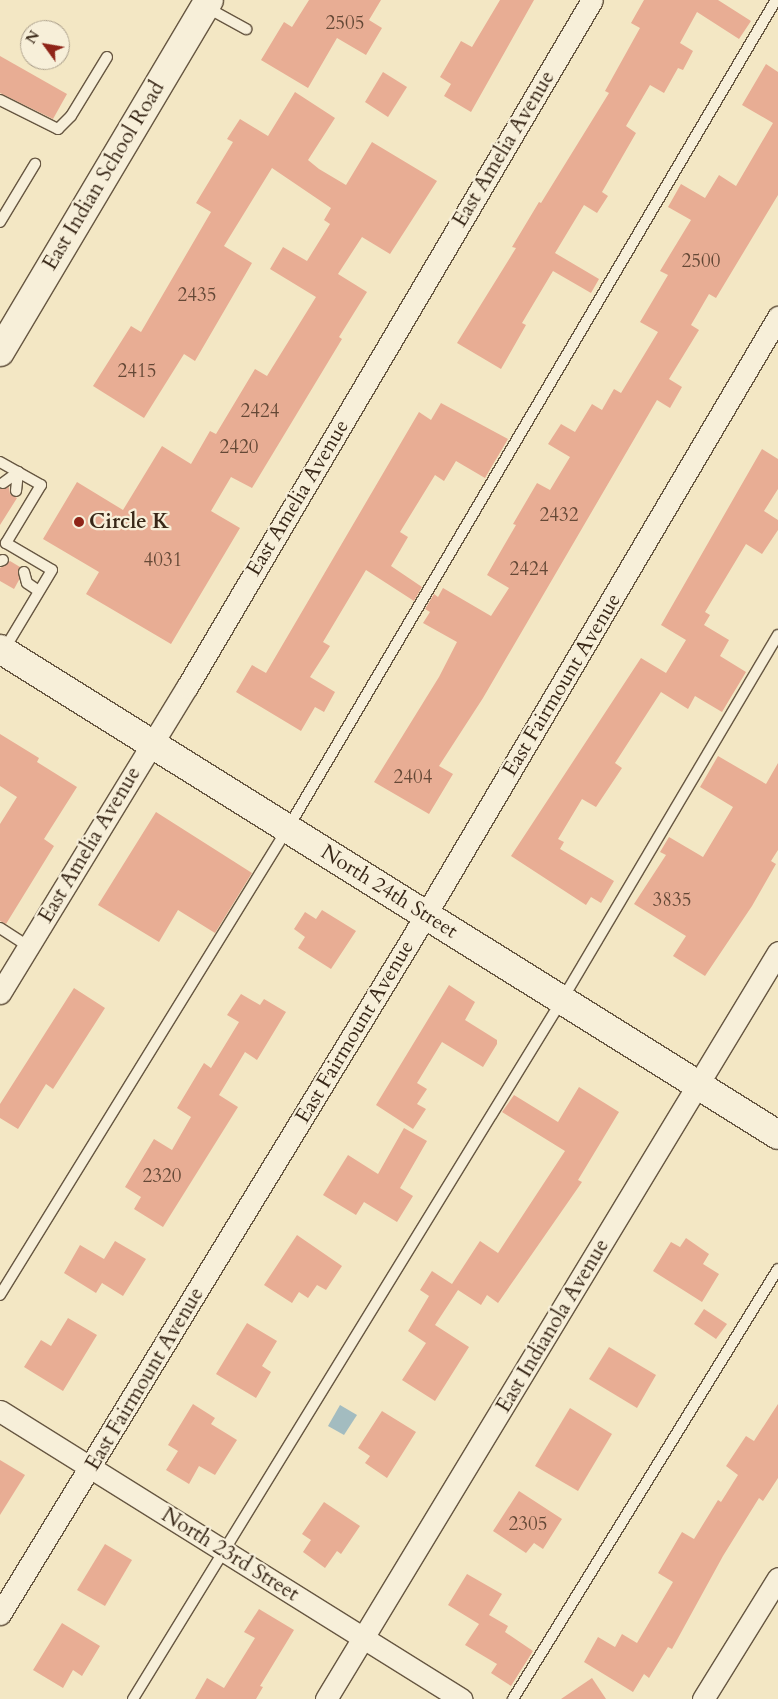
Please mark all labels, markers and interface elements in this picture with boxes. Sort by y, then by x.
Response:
house number: 2505 [326,13,364,35]
north arrow [20,20,70,70]
text: N [21,27,44,48]
street label: East Amelia Avenue [447,66,561,232]
street label: East Indian School Road [38,77,170,275]
house number: 2500 [682,251,720,273]
house number: 2435 [178,285,216,307]
house number: 2415 [118,361,156,383]
house number: 2424 [241,401,279,423]
street label: East Amelia Avenue [241,415,355,581]
house number: 2420 [220,437,258,459]
house number: 2432 [540,505,578,527]
place label: Circle K [89,509,169,535]
marker: Circle K [73,516,85,528]
house number: 4031 [144,550,182,572]
house number: 2424 [510,559,548,581]
street label: East Fairmount Avenue [497,589,627,781]
street label: East Amelia Avenue [33,762,147,928]
house number: 2404 [394,767,432,789]
street label: North 24th Street [316,840,462,944]
house number: 3835 [653,890,691,912]
street label: East Fairmount Avenue [290,936,420,1128]
house number: 2320 [143,1166,181,1188]
street label: East Indianola Avenue [491,1235,615,1417]
street label: East Fairmount Avenue [80,1283,210,1475]
street label: North 23rd Street [157,1503,303,1607]
house number: 2305 [509,1514,547,1536]

